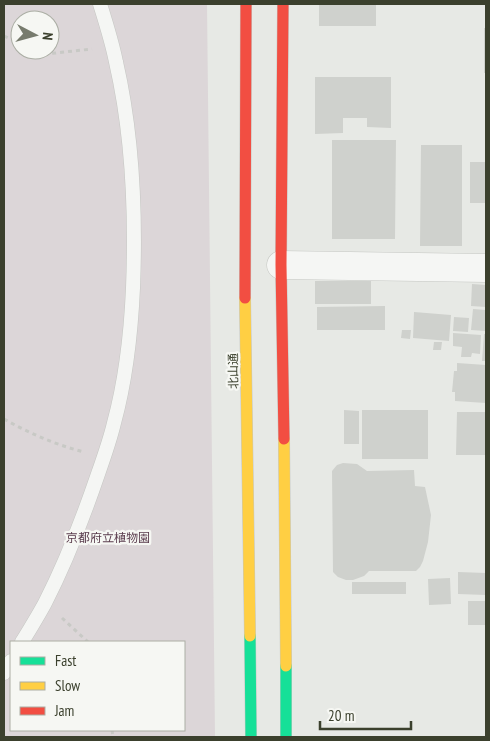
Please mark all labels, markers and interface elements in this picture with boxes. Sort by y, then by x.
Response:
north arrow [10,10,60,60]
text: N [39,32,57,41]
street label: 北山通 [225,353,241,389]
park label: 京都府立植物園 [66,530,150,545]
legend [10,641,185,731]
text: Fast [55,651,76,670]
text: Slow [55,676,80,695]
scale bar [320,698,411,730]
text: Jam [54,701,74,720]
text: 20 m [328,706,354,725]

